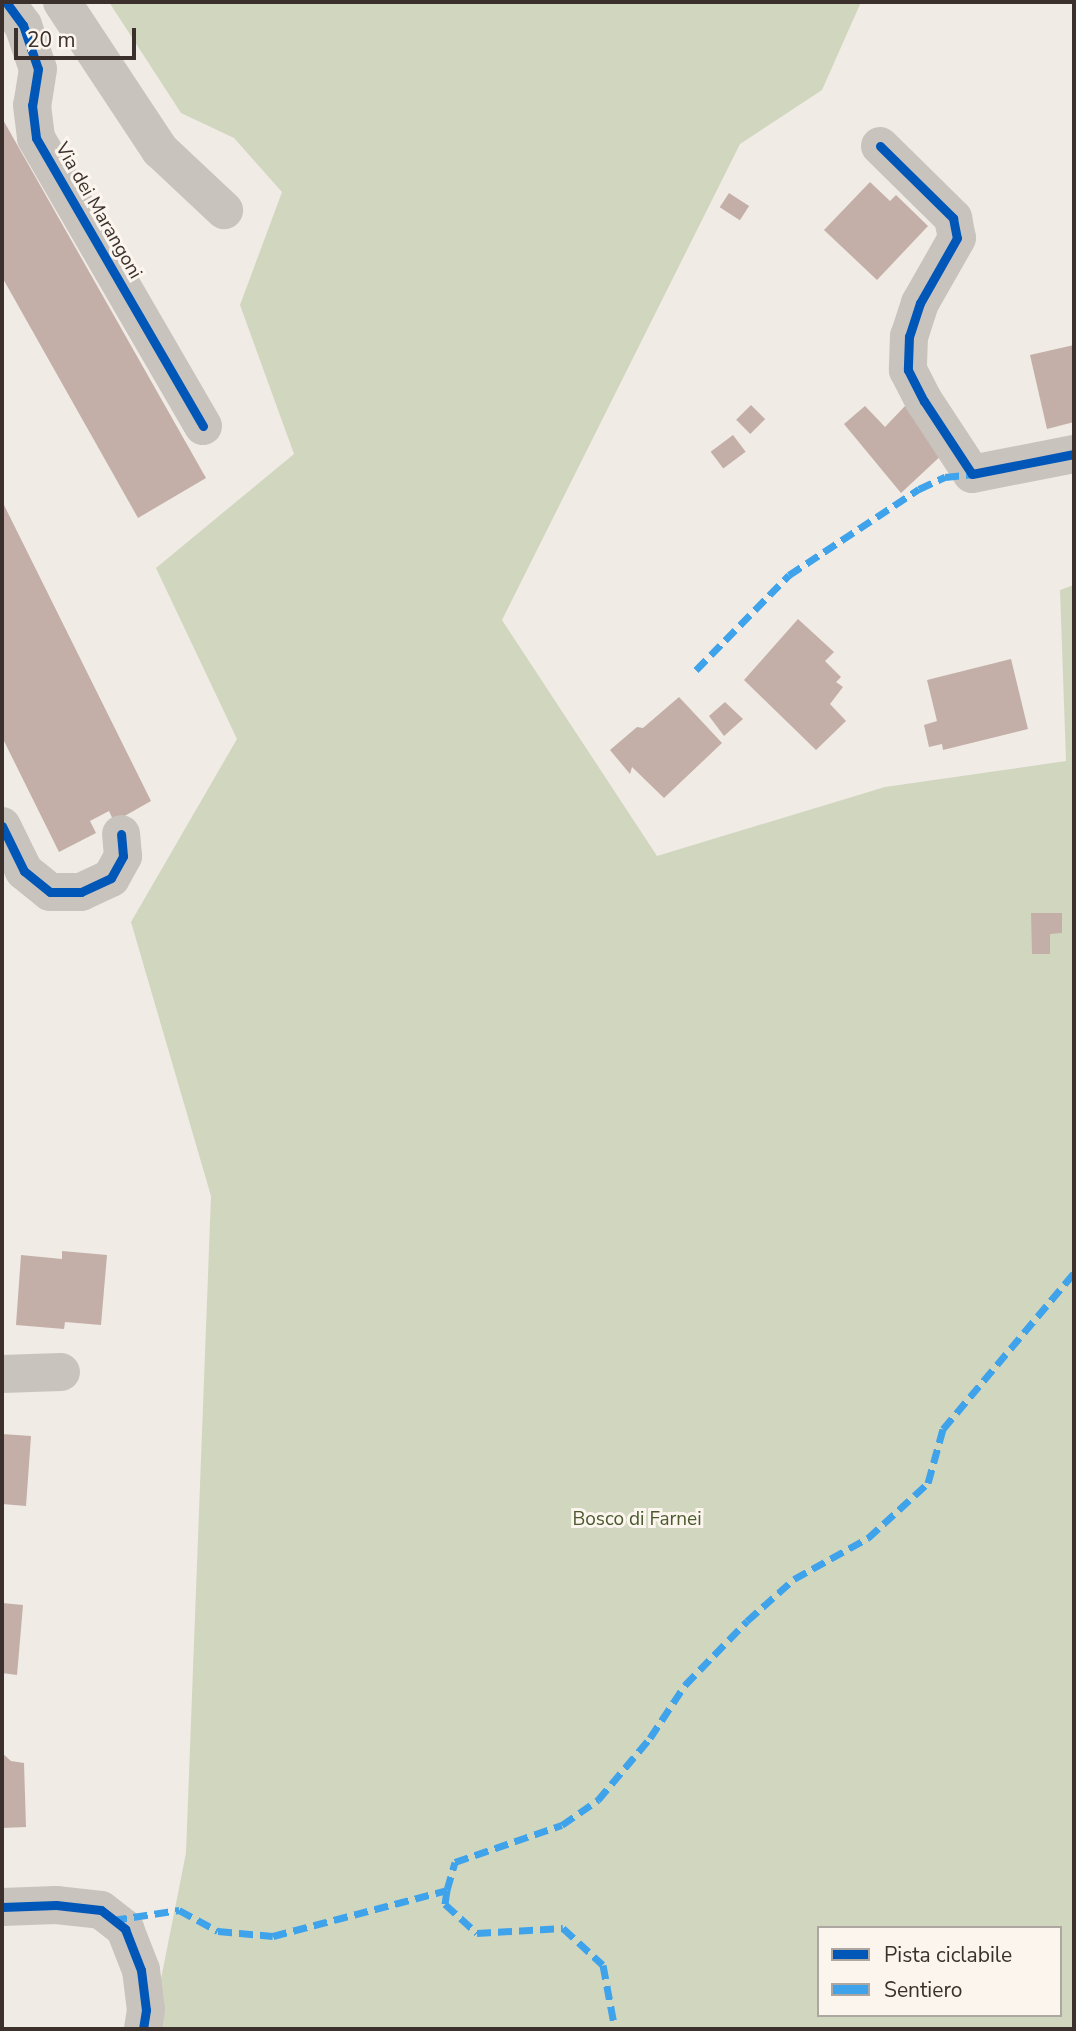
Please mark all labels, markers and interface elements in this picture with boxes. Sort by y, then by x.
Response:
scale bar [18,14,140,58]
text: 20 m [27,26,76,54]
street label: Via dei Marangoni [50,139,146,283]
park label: Bosco di Farnei [572,1509,702,1531]
legend [817,1926,1062,2017]
text: Pista ciclabile [884,1941,1012,1969]
text: Sentiero [884,1976,962,2004]

